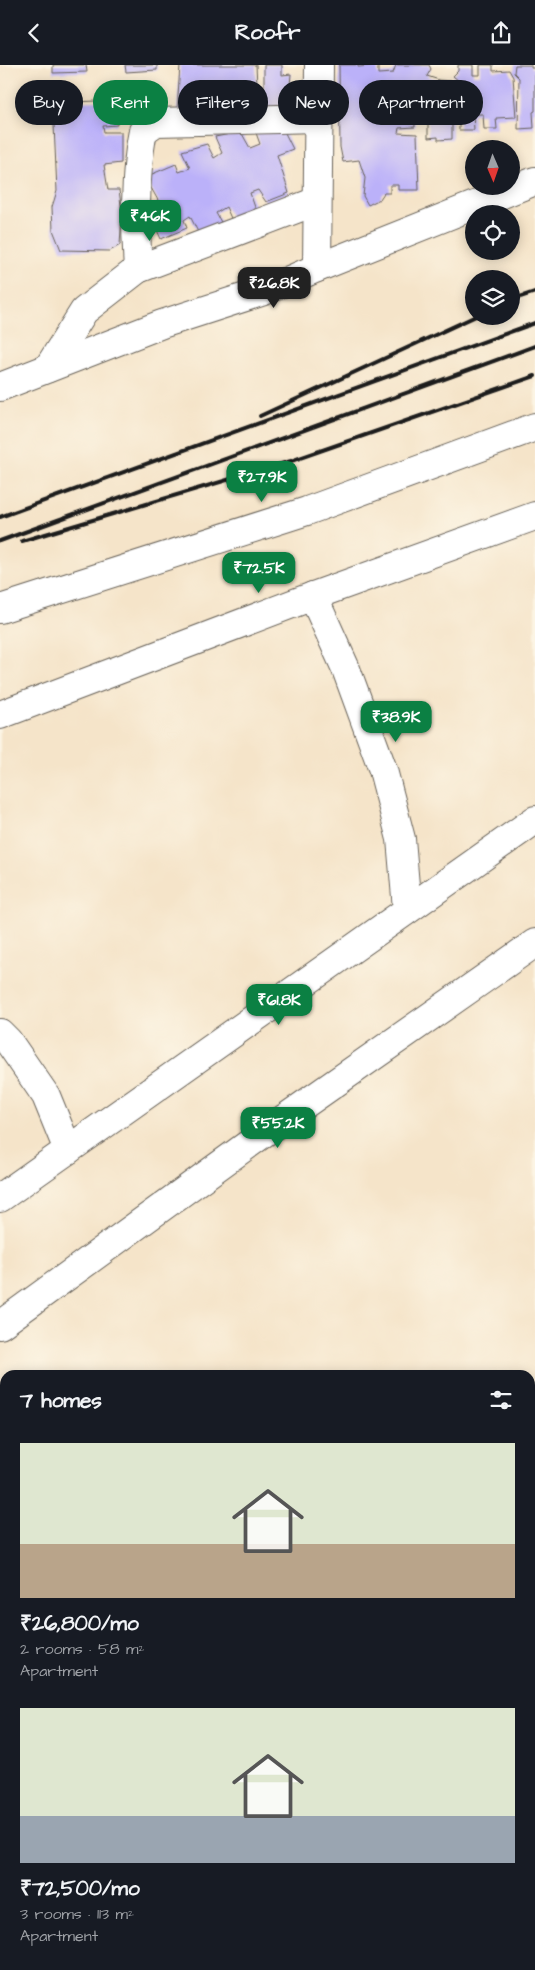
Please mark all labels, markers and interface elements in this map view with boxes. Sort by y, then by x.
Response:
text: Roofr [235,17,300,48]
icon: back [20,19,48,47]
icon: share [487,19,515,47]
chip: Buy [15,80,83,125]
chip: Rent [93,80,168,125]
chip: Filters [178,80,268,125]
chip: New [278,80,349,125]
chip: Apartment [359,80,483,125]
north arrow [465,140,520,195]
map controls [465,140,520,325]
pin: ₹46K [120,199,180,242]
text: ₹46K [130,205,170,227]
button: locate [465,205,520,260]
pin: ₹26.8K [233,267,315,309]
button: layers [465,270,520,325]
text: ₹26.8K [249,272,299,294]
pin: ₹27.9K [221,461,303,503]
text: ₹27.9K [237,466,287,488]
pin: ₹72.5K [218,551,300,594]
text: ₹72.5K [233,557,285,579]
pin: ₹38.9K [355,701,437,743]
text: ₹38.9K [372,706,420,728]
pin: ₹61.8K [238,983,320,1026]
text: ₹61.8K [257,989,301,1011]
pin: ₹55.2K [237,1107,319,1149]
text: ₹55.2K [252,1112,304,1134]
text: 7 homes [20,1386,102,1415]
icon: filters [487,1386,515,1414]
icon: home [223,1476,313,1566]
text: ₹26,800/mo [20,1609,139,1638]
text: 2 rooms · 58 m² [20,1638,145,1660]
text: Apartment [20,1660,98,1682]
icon: home [223,1741,313,1831]
text: ₹72,500/mo [20,1874,140,1903]
text: 3 rooms · 113 m² [20,1903,134,1925]
text: Apartment [20,1925,98,1947]

